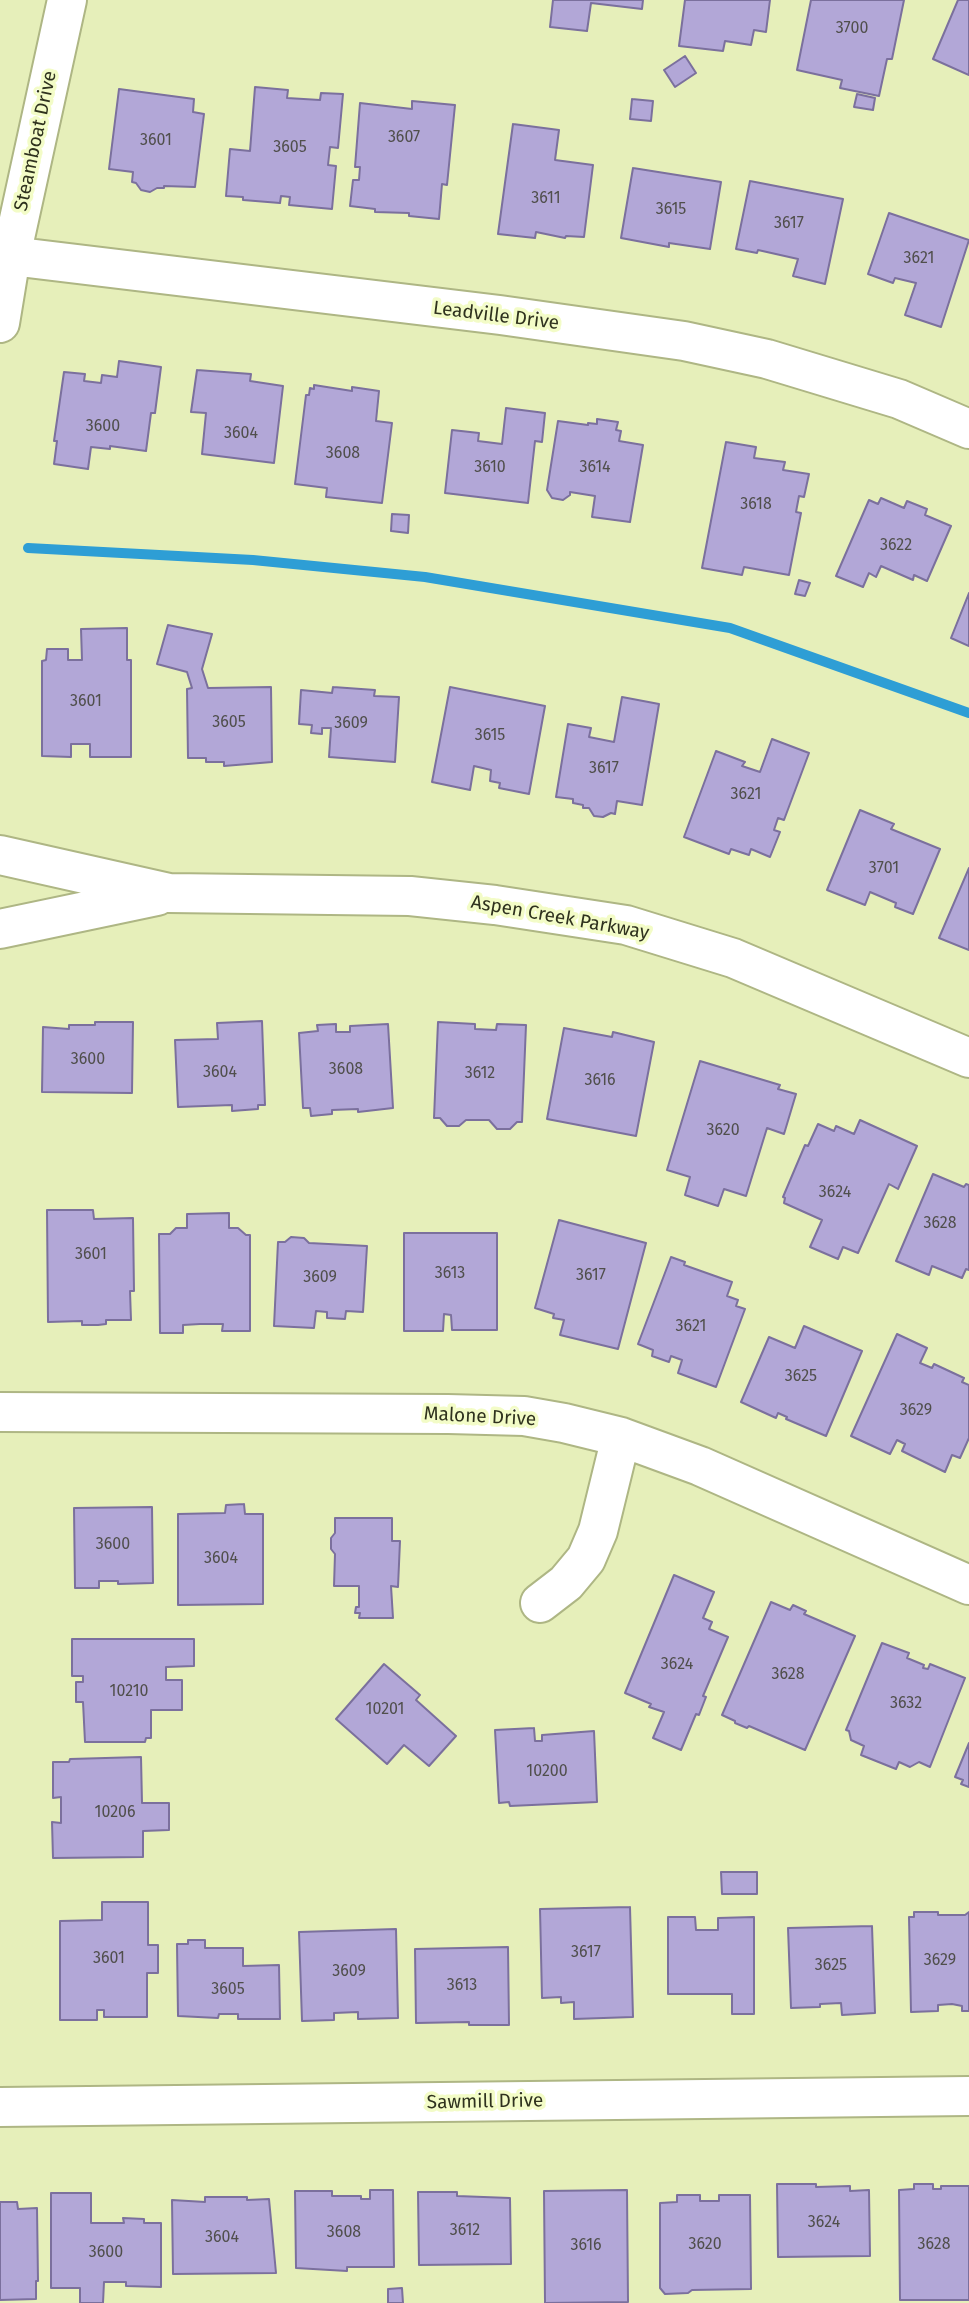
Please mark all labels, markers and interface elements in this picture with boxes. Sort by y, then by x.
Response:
house number: 3700 [836,19,868,39]
street label: Steamboat Drive [10,69,62,213]
house number: 3607 [388,128,420,148]
house number: 3601 [140,131,172,151]
house number: 3605 [273,138,307,158]
house number: 3611 [531,189,561,209]
house number: 3615 [656,200,686,220]
house number: 3617 [774,214,804,234]
house number: 3621 [904,249,934,269]
street label: Leadville Drive [432,297,560,335]
house number: 3600 [86,417,120,437]
house number: 3604 [224,424,258,444]
house number: 3608 [326,444,360,464]
house number: 3610 [474,458,506,478]
house number: 3614 [579,458,611,478]
house number: 3618 [740,495,772,515]
house number: 3622 [880,536,912,556]
house number: 3601 [70,692,102,712]
house number: 3605 [212,713,246,733]
house number: 3609 [334,714,368,734]
house number: 3615 [475,726,505,746]
house number: 3617 [589,759,619,779]
house number: 3621 [731,785,761,805]
house number: 3701 [869,859,899,879]
street label: Aspen Creek Parkway [469,891,651,945]
house number: 3600 [71,1050,105,1070]
house number: 3608 [329,1060,363,1080]
house number: 3604 [203,1063,237,1083]
house number: 3612 [465,1064,495,1084]
house number: 3616 [584,1071,616,1091]
house number: 3620 [706,1121,740,1141]
house number: 3624 [819,1183,851,1203]
house number: 3628 [923,1214,957,1234]
house number: 3601 [75,1245,107,1265]
house number: 3613 [435,1264,465,1284]
house number: 3617 [576,1266,606,1286]
house number: 3609 [303,1268,337,1288]
house number: 3621 [676,1317,706,1337]
house number: 3625 [785,1367,817,1387]
house number: 3629 [900,1401,932,1421]
street label: Malone Drive [423,1403,537,1431]
house number: 3600 [96,1535,130,1555]
house number: 3604 [204,1549,238,1569]
house number: 3624 [661,1655,693,1675]
house number: 3628 [771,1665,805,1685]
house number: 10210 [109,1682,149,1702]
house number: 3632 [890,1694,922,1714]
house number: 10201 [365,1700,405,1720]
house number: 10200 [526,1762,568,1782]
house number: 10206 [94,1803,136,1823]
house number: 3617 [571,1943,601,1963]
house number: 3601 [93,1949,125,1969]
house number: 3629 [924,1951,956,1971]
house number: 3625 [815,1956,847,1976]
house number: 3609 [332,1962,366,1982]
house number: 3613 [447,1976,477,1996]
house number: 3605 [211,1980,245,2000]
street label: Sawmill Drive [427,2090,543,2114]
house number: 3624 [808,2213,840,2233]
house number: 3612 [450,2221,480,2241]
house number: 3608 [327,2223,361,2243]
house number: 3604 [205,2228,239,2248]
house number: 3620 [688,2235,722,2255]
house number: 3628 [917,2235,951,2255]
house number: 3616 [570,2236,602,2256]
house number: 3600 [89,2243,123,2263]

